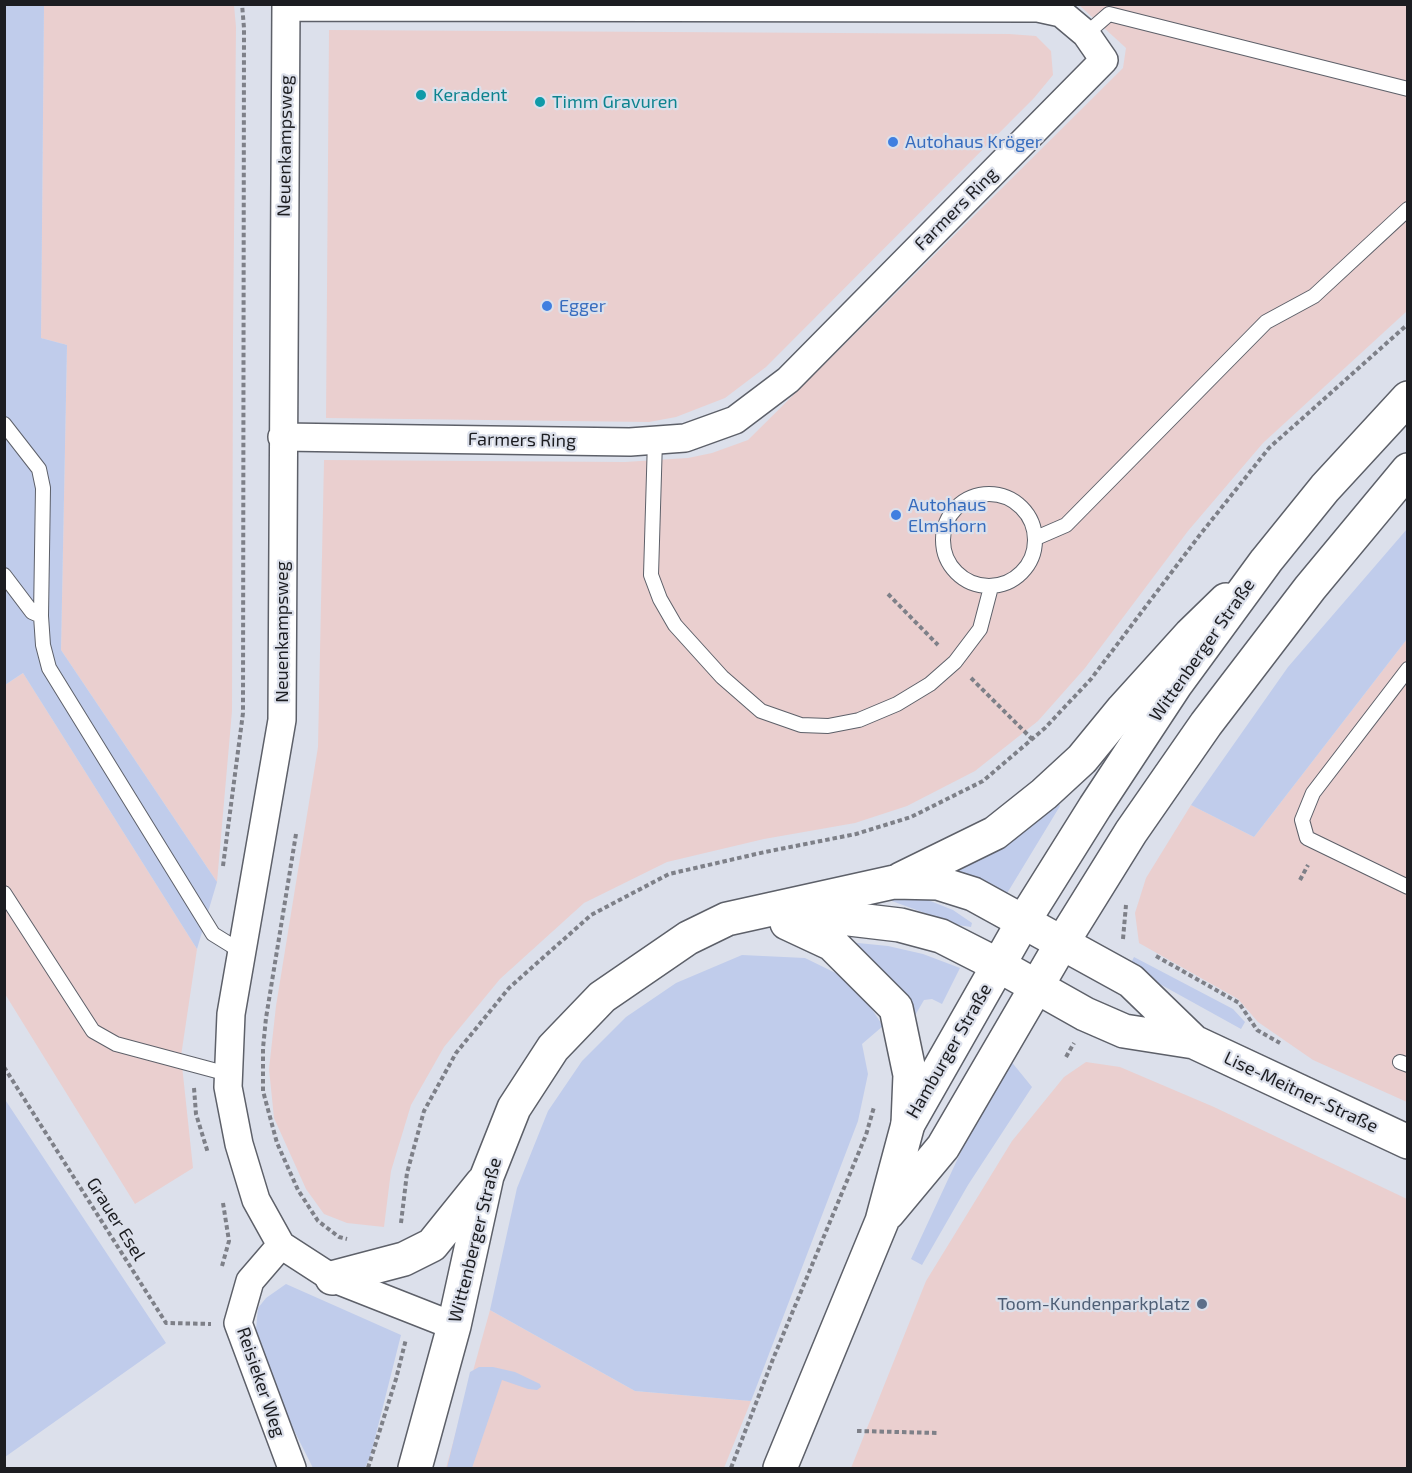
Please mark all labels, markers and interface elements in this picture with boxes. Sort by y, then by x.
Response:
street label: Neuenkampsweg [273,75,297,217]
place label: Keradent [433,84,507,106]
marker: Keradent [414,88,428,102]
place label: Timm Gravuren [552,91,678,113]
marker: Timm Gravuren [533,95,547,109]
place label: Autohaus Kröger [905,131,1042,153]
marker: Autohaus Kröger [886,135,900,149]
street label: Farmers Ring [910,163,1002,255]
place label: Egger [559,295,606,317]
marker: Egger [540,299,554,313]
street label: Farmers Ring [468,428,576,452]
place label: Autohaus Elmshorn [908,494,987,536]
marker: Autohaus Elmshorn [889,508,903,522]
street label: Neuenkampsweg [271,561,293,703]
street label: Wittenberger Straße [1145,575,1259,725]
street label: Hamburger Straße [902,980,996,1122]
street label: Lise-Meitner-Straße [1221,1047,1381,1137]
street label: Wittenberger Straße [444,1155,506,1325]
street label: Grauer Esel [82,1174,150,1264]
place label: Toom-Kundenparkplatz [997,1293,1190,1315]
marker: Toom-Kundenparkplatz [1195,1297,1209,1311]
street label: Reisieker Weg [232,1324,290,1440]

